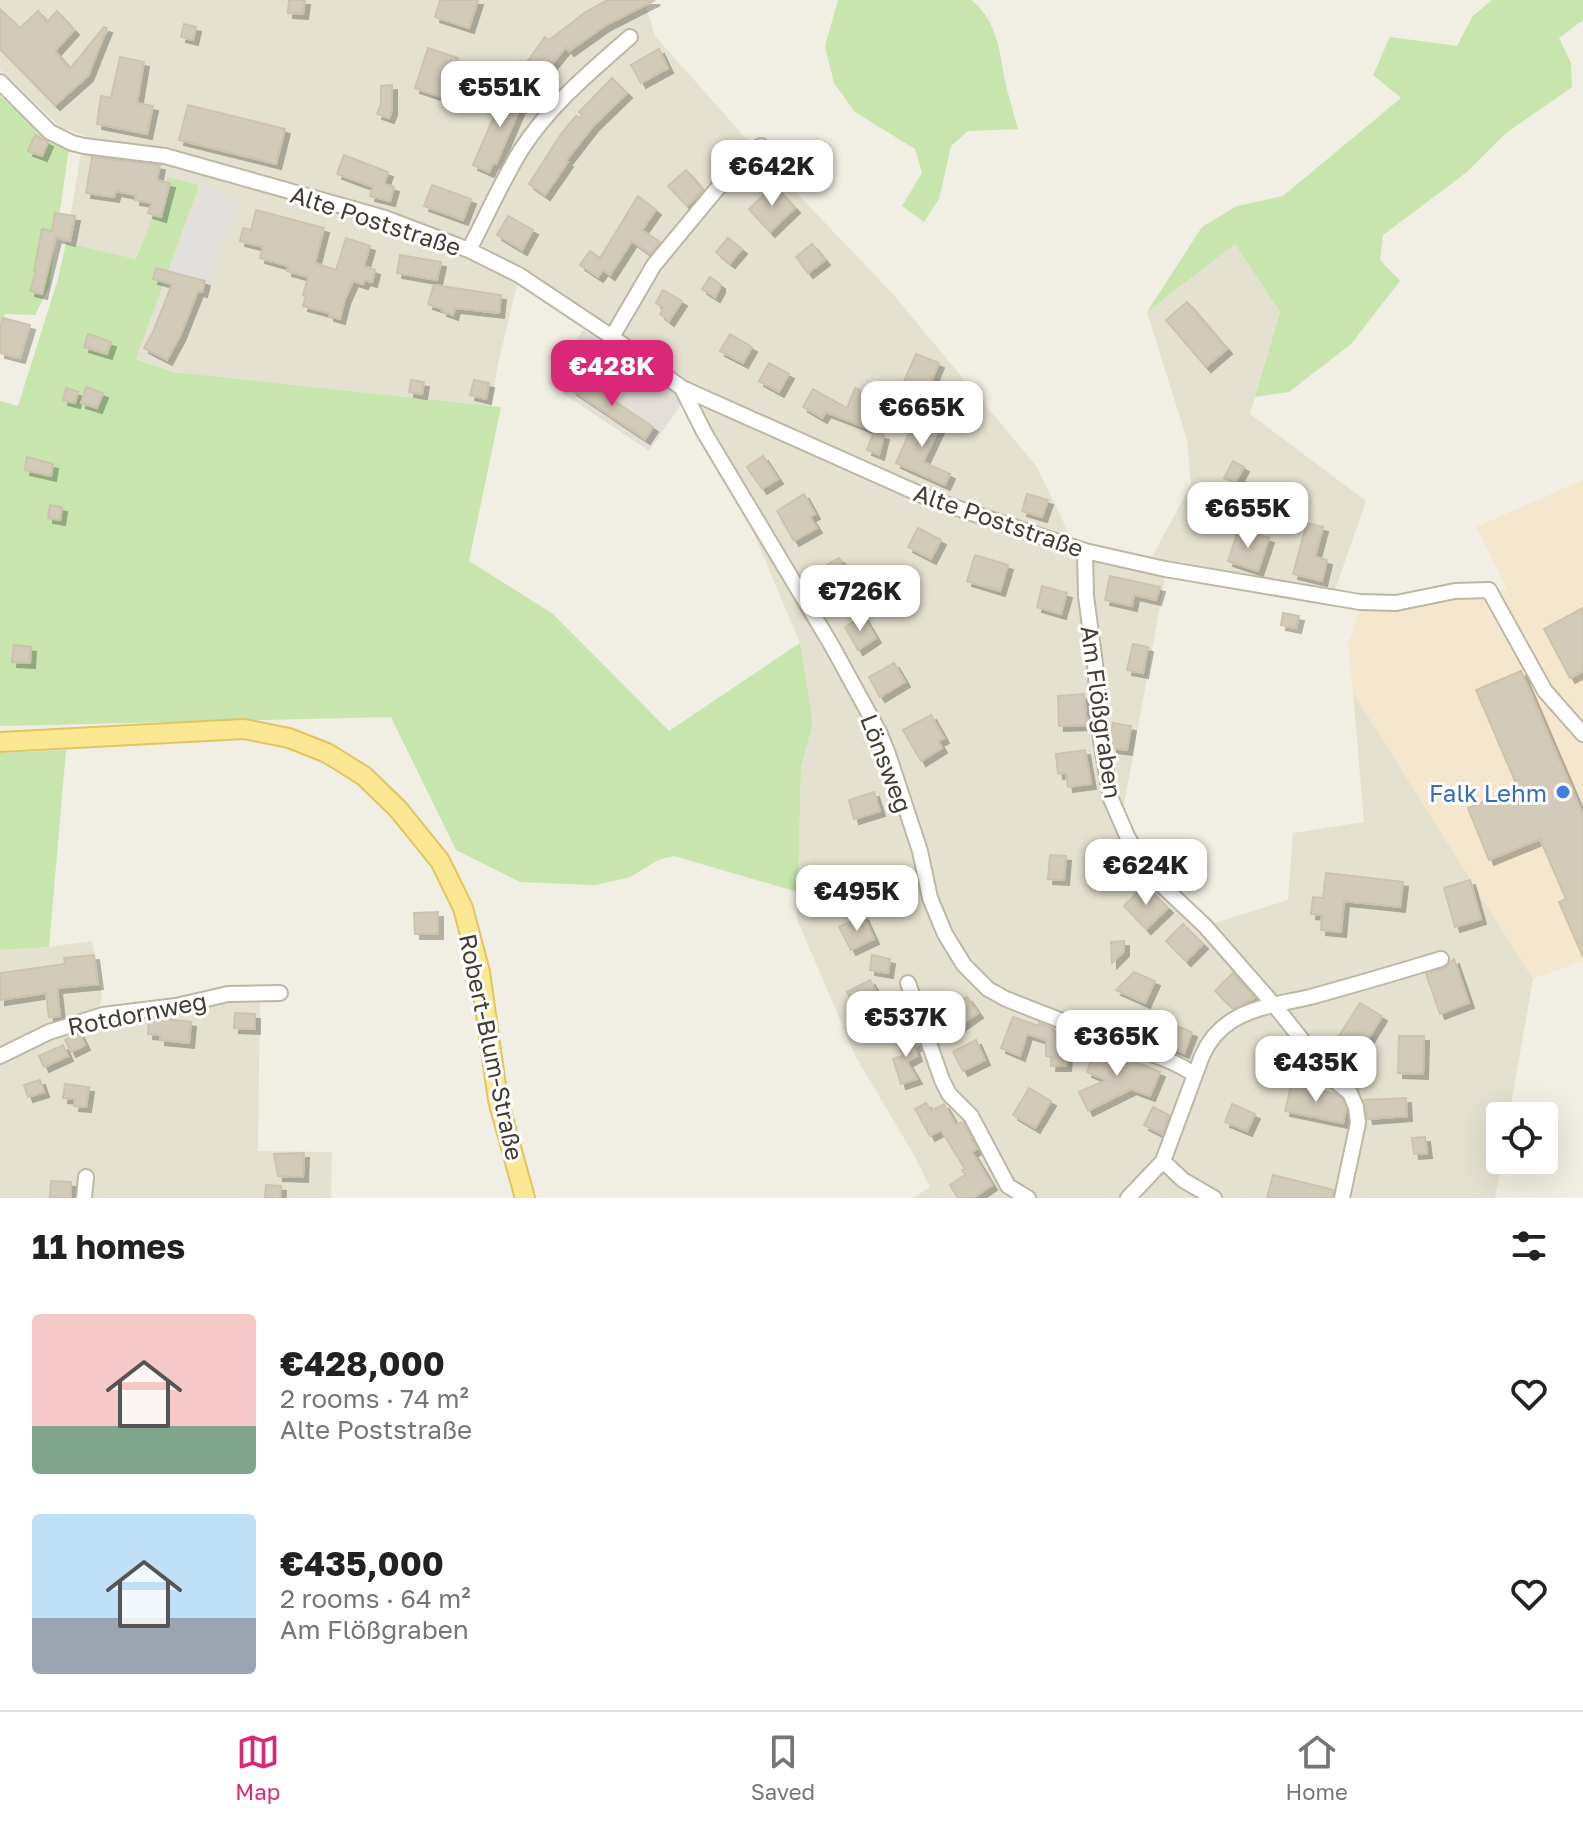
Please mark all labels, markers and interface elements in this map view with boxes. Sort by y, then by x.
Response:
pin: €551K [444,61,556,129]
text: €551K [459,71,541,102]
pin: €642K [716,140,828,208]
text: €642K [729,150,815,181]
street label: Alte Poststraße [287,179,465,261]
pin: €428K [556,340,668,408]
text: €428K [569,350,655,381]
pin: €665K [866,381,978,449]
text: €665K [879,391,965,422]
street label: Alte Poststraße [910,477,1088,563]
pin: €655K [1192,482,1304,550]
text: €655K [1205,492,1291,523]
pin: €726K [804,565,916,633]
text: €726K [818,575,902,606]
street label: Am Flößgraben [1076,624,1128,800]
street label: Lönsweg [855,710,919,816]
place label: Falk Lehm [1429,778,1547,807]
marker: Falk Lehm [1554,783,1572,801]
pin: €624K [1090,839,1202,907]
text: €624K [1103,849,1189,880]
pin: €495K [801,865,913,933]
text: €495K [814,875,900,906]
street label: Robert-Blum-Straße [454,931,530,1163]
street label: Rotdornweg [65,985,209,1041]
pin: €537K [850,991,962,1059]
text: €537K [864,1001,948,1032]
pin: €365K [1061,1010,1173,1078]
text: €365K [1074,1020,1160,1051]
pin: €435K [1260,1036,1372,1104]
text: €435K [1273,1046,1359,1077]
map controls [1486,1102,1558,1174]
button: locate [1486,1102,1558,1174]
icon: filters [1507,1224,1551,1268]
text: 11 homes [32,1226,185,1266]
text: €428,000 [280,1343,445,1383]
icon: home [96,1346,192,1442]
icon: heart [1507,1372,1551,1416]
text: 2 rooms · 74 m² [280,1383,469,1414]
text: Alte Poststraße [280,1414,472,1445]
text: €435,000 [280,1543,444,1583]
icon: home [96,1546,192,1642]
icon: heart [1507,1572,1551,1616]
text: 2 rooms · 64 m² [280,1583,471,1614]
text: Am Flößgraben [280,1614,469,1645]
tab: Map [235,1730,280,1805]
tab: Saved [751,1730,815,1805]
tab: Home [1286,1730,1348,1805]

